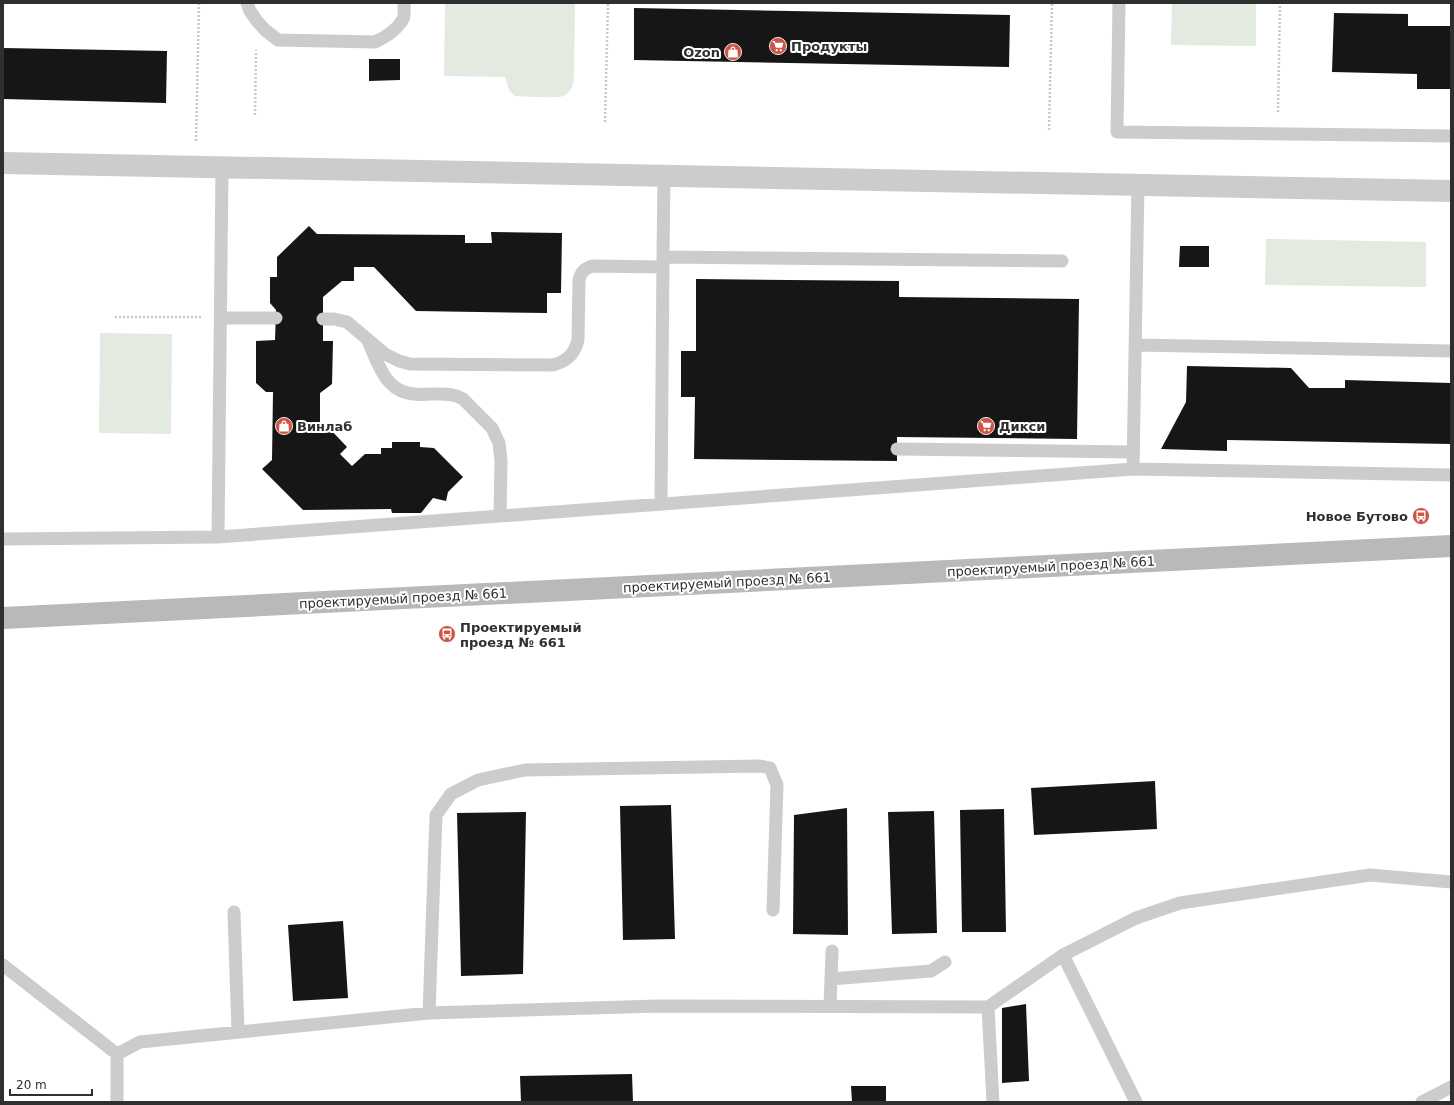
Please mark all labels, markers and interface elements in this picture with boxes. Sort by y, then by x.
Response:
supermarket icon: Продукты [768,36,788,56]
place label: Продукты [791,39,867,54]
shop icon: Ozon [723,42,743,62]
place label: Ozon [683,45,720,60]
shop icon: Винлаб [274,416,294,436]
supermarket icon: Дикси [976,416,996,436]
place label: Винлаб [297,419,352,434]
place label: Дикси [999,419,1045,434]
bus stop icon: Новое Бутово [1411,506,1431,526]
place label: Новое Бутово [1306,509,1408,524]
street label: проектируемый проезд № 661 [947,554,1155,579]
street label: проектируемый проезд № 661 [623,570,831,595]
street label: проектируемый проезд № 661 [299,586,507,611]
place label: Проектируемый проезд № 661 [460,620,582,650]
bus stop icon: Проектируемый проезд № 661 [437,624,457,644]
scale bar [10,1071,92,1097]
text: 20 m [16,1078,47,1092]

